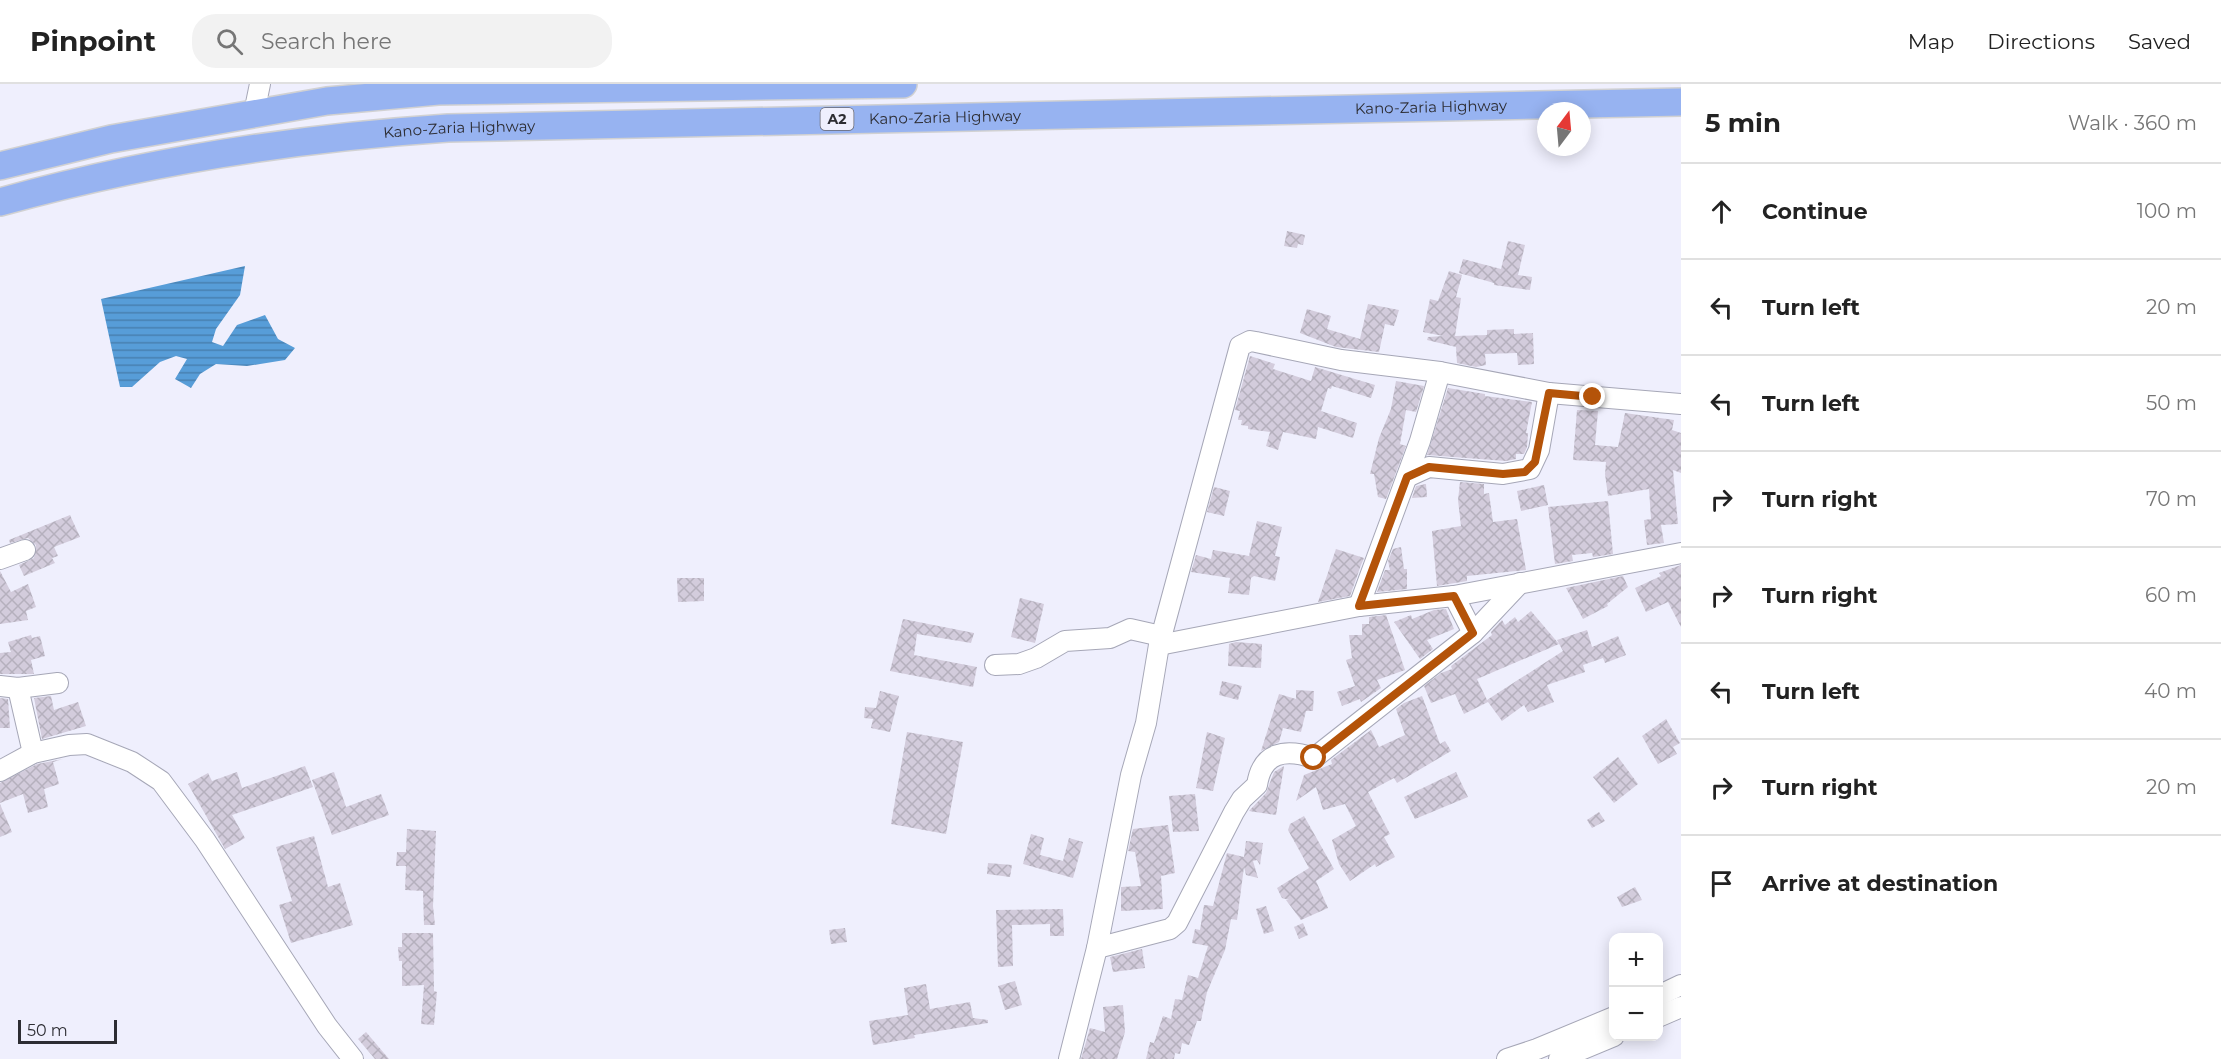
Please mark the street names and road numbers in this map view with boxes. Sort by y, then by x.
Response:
street label: Kano-Zaria Highway [1355,96,1508,118]
street label: Kano-Zaria Highway [869,106,1022,128]
road number: A2 [820,108,854,130]
street label: Kano-Zaria Highway [382,116,536,142]

